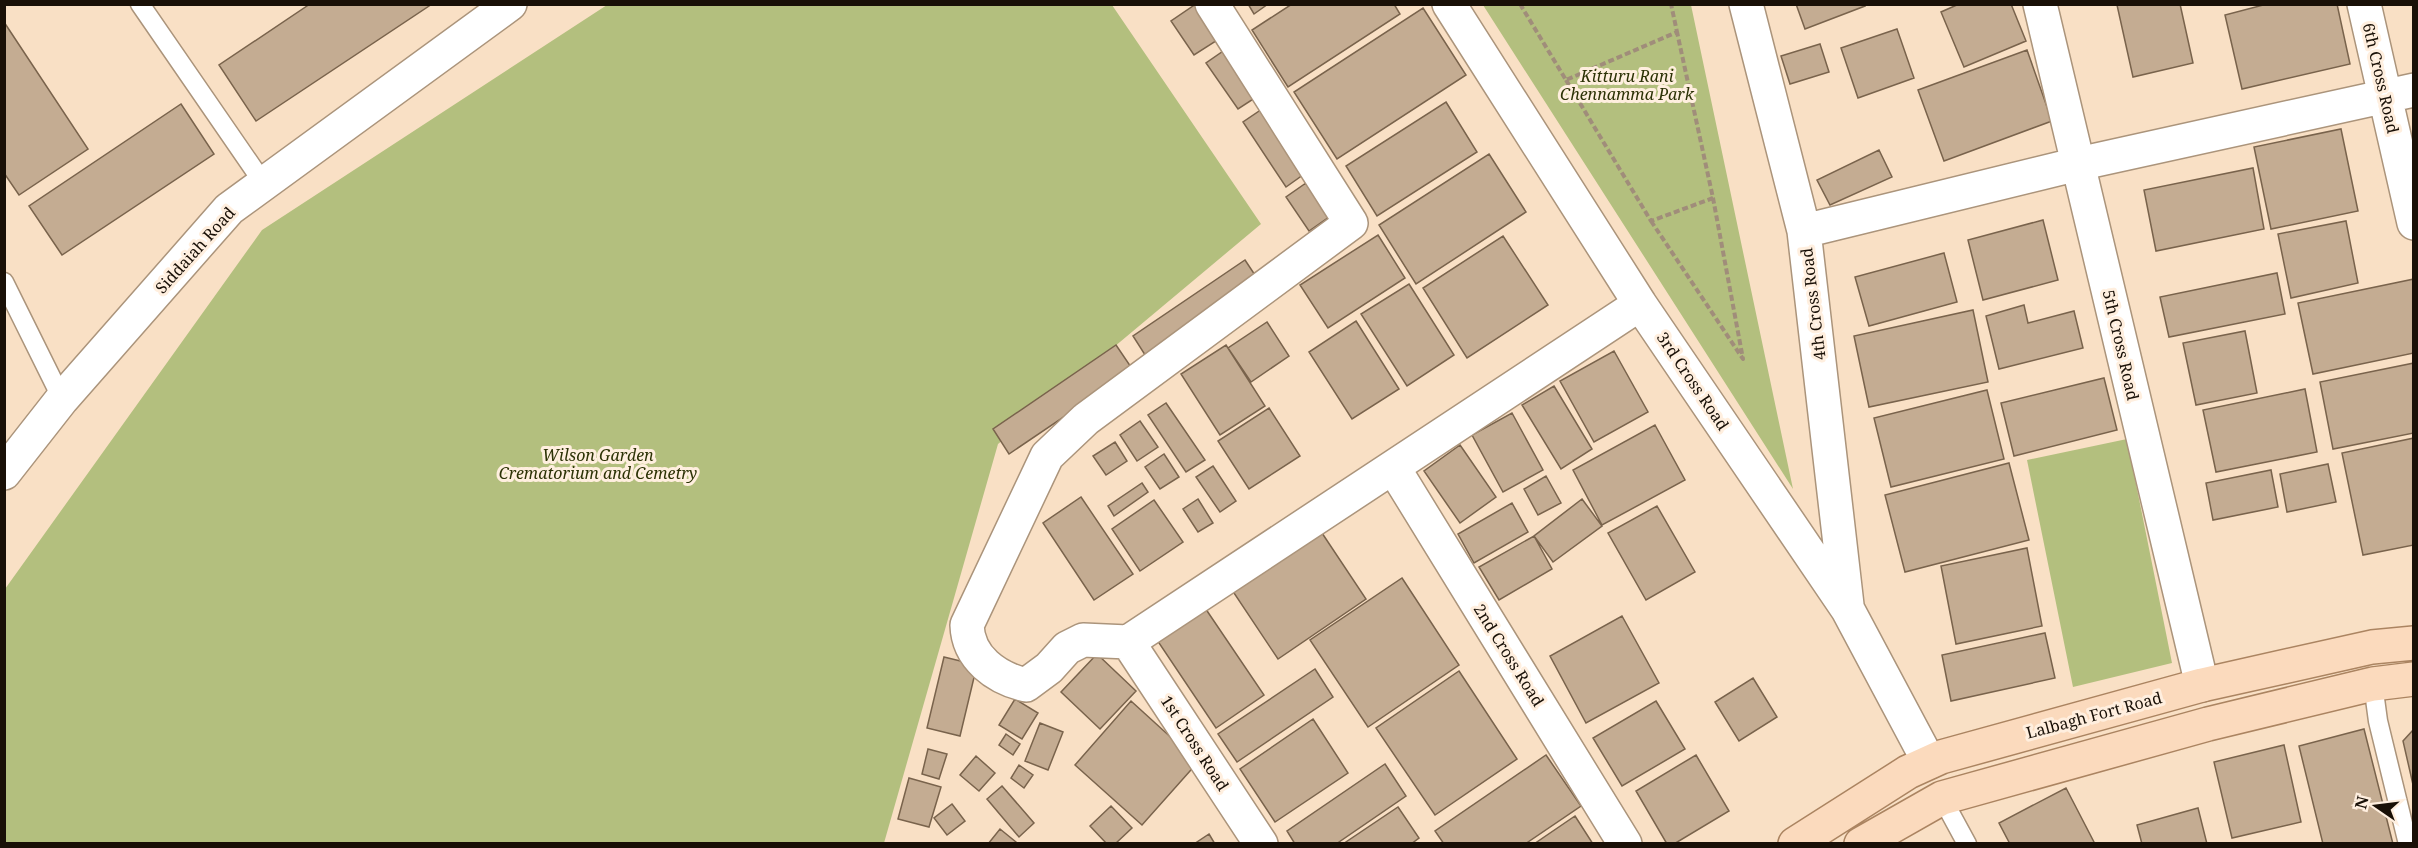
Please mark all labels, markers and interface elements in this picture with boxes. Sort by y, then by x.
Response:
street label: 6th Cross Road [2358,21,2404,136]
park label: Kitturu Rani Chennamma Park [1560,65,1695,105]
street label: Siddaiah Road [150,202,240,298]
street label: 4th Cross Road [1795,247,1831,361]
street label: 5th Cross Road [2098,288,2144,403]
street label: 3rd Cross Road [1652,328,1734,435]
park label: Wilson Garden Crematorium and Cemetry [499,444,697,484]
street label: 2nd Cross Road [1469,600,1549,711]
street label: Lalbagh Fort Road [2024,686,2164,744]
street label: 1st Cross Road [1156,691,1234,795]
north arrow [2346,776,2406,836]
text: N [2349,793,2374,811]

